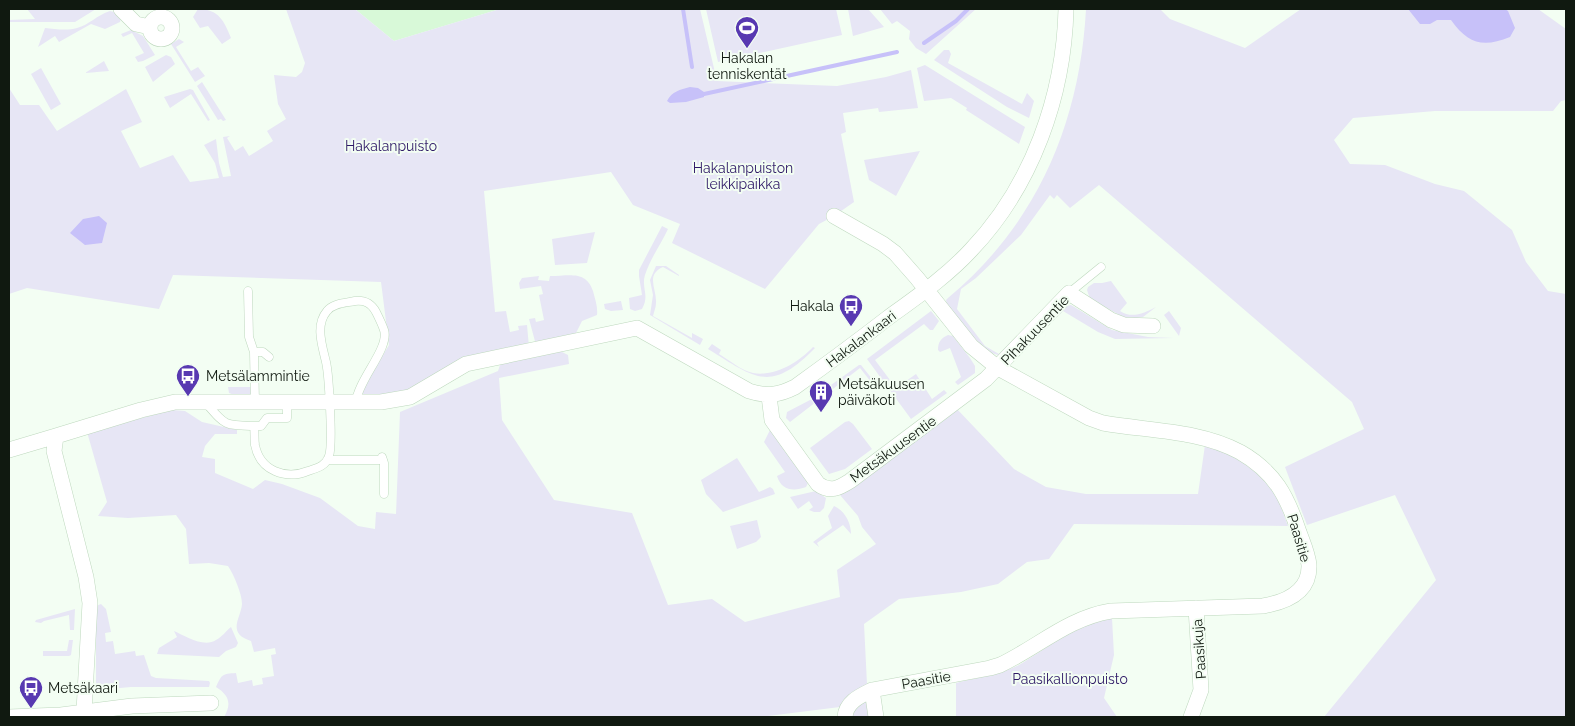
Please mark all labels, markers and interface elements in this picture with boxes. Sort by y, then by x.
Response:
sports icon: Hakalan tenniskentät [734,15,760,49]
place label: Hakalan tenniskentät [707,50,787,82]
park label: Hakalanpuisto [345,138,437,154]
park label: Hakalanpuiston leikkipaikka [693,160,793,192]
street label: Pihakuusentie [998,292,1072,368]
bus stop icon: Hakala [838,293,864,327]
place label: Hakala [790,298,834,314]
street label: Hakalankaari [823,308,899,370]
bus stop icon: Metsälammintie [175,363,201,397]
place label: Metsälammintie [206,368,310,384]
place label: Metsäkuusen päiväkoti [838,376,925,408]
building icon: Metsäkuusen päiväkoti [808,379,834,413]
street label: Metsäkuusentie [847,412,939,486]
street label: Paasitie [1284,512,1314,564]
street label: Paasikuja [1189,618,1209,680]
street label: Paasitie [900,668,952,692]
park label: Paasikallionpuisto [1012,671,1128,687]
bus stop icon: Metsäkaari [18,675,44,709]
place label: Metsäkaari [48,680,118,696]

